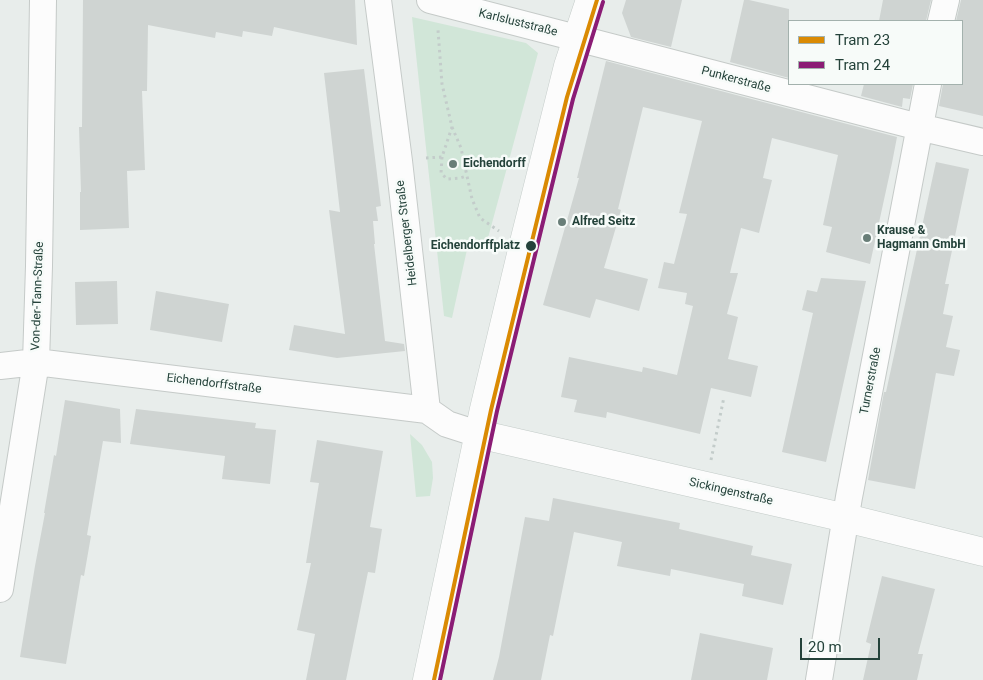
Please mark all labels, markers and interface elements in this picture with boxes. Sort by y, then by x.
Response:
street label: Karlsluststraße [477,6,559,40]
legend [788,20,963,85]
text: Tram 23 [835,31,890,49]
text: Tram 24 [835,56,890,74]
street label: Punkerstraße [700,64,772,96]
place label: Eichendorff [463,157,526,171]
marker: Eichendorff [447,158,459,170]
street label: Heidelberger Straße [393,180,421,286]
place label: Alfred Seitz [572,215,635,229]
marker: Alfred Seitz [556,216,568,228]
place label: Krause & Hagmann GmbH [877,224,966,252]
marker: Krause & Hagmann GmbH [861,232,873,244]
place label: Eichendorffplatz [431,239,520,253]
marker: Eichendorffplatz [524,239,538,253]
street label: Von-der-Tann-Straße [29,241,47,351]
street label: Turnerstraße [857,346,885,416]
street label: Eichendorffstraße [166,371,262,397]
street label: Sickingenstraße [688,475,774,509]
scale bar [803,628,883,660]
text: 20 m [808,638,842,656]

